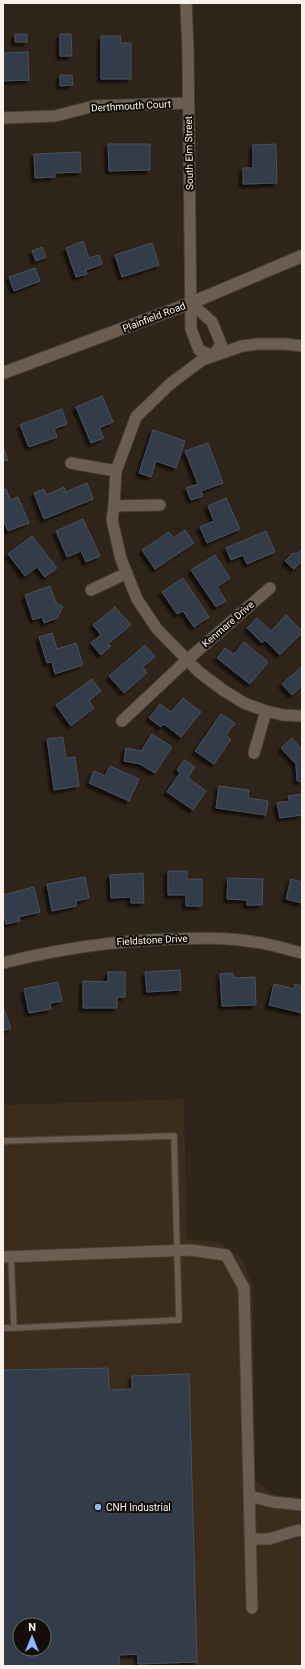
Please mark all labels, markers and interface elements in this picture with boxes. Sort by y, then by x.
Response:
street label: Derthmouth Court [91,98,171,114]
street label: South Elm Street [183,116,195,190]
street label: Plainfield Road [121,300,187,334]
street label: Kenmare Drive [200,599,256,649]
street label: Fieldstone Drive [116,933,188,947]
marker: CNH Industrial [93,1502,103,1512]
place label: CNH Industrial [106,1502,171,1513]
north arrow [12,1617,52,1657]
text: N [28,1621,36,1634]

